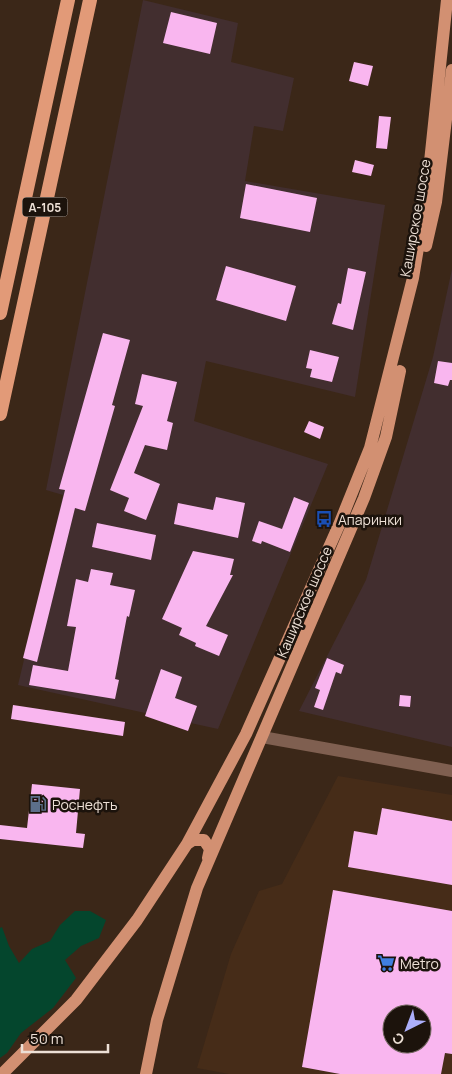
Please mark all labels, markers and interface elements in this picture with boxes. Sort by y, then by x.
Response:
street label: Каширское шоссе [395,158,435,278]
road number: А-105 [22,198,68,216]
bus stop icon: Апаринки [314,509,334,529]
place label: Апаринки [338,510,402,529]
street label: Каширское шоссе [272,543,336,661]
fuel station icon: Роснефть [28,794,48,814]
place label: Роснефть [52,795,117,814]
supermarket icon: Metro [376,953,396,973]
place label: Metro [400,954,439,973]
north arrow [382,1004,432,1054]
scale bar [22,1022,109,1054]
text: 50 m [30,1028,64,1049]
text: С [388,1029,408,1050]

